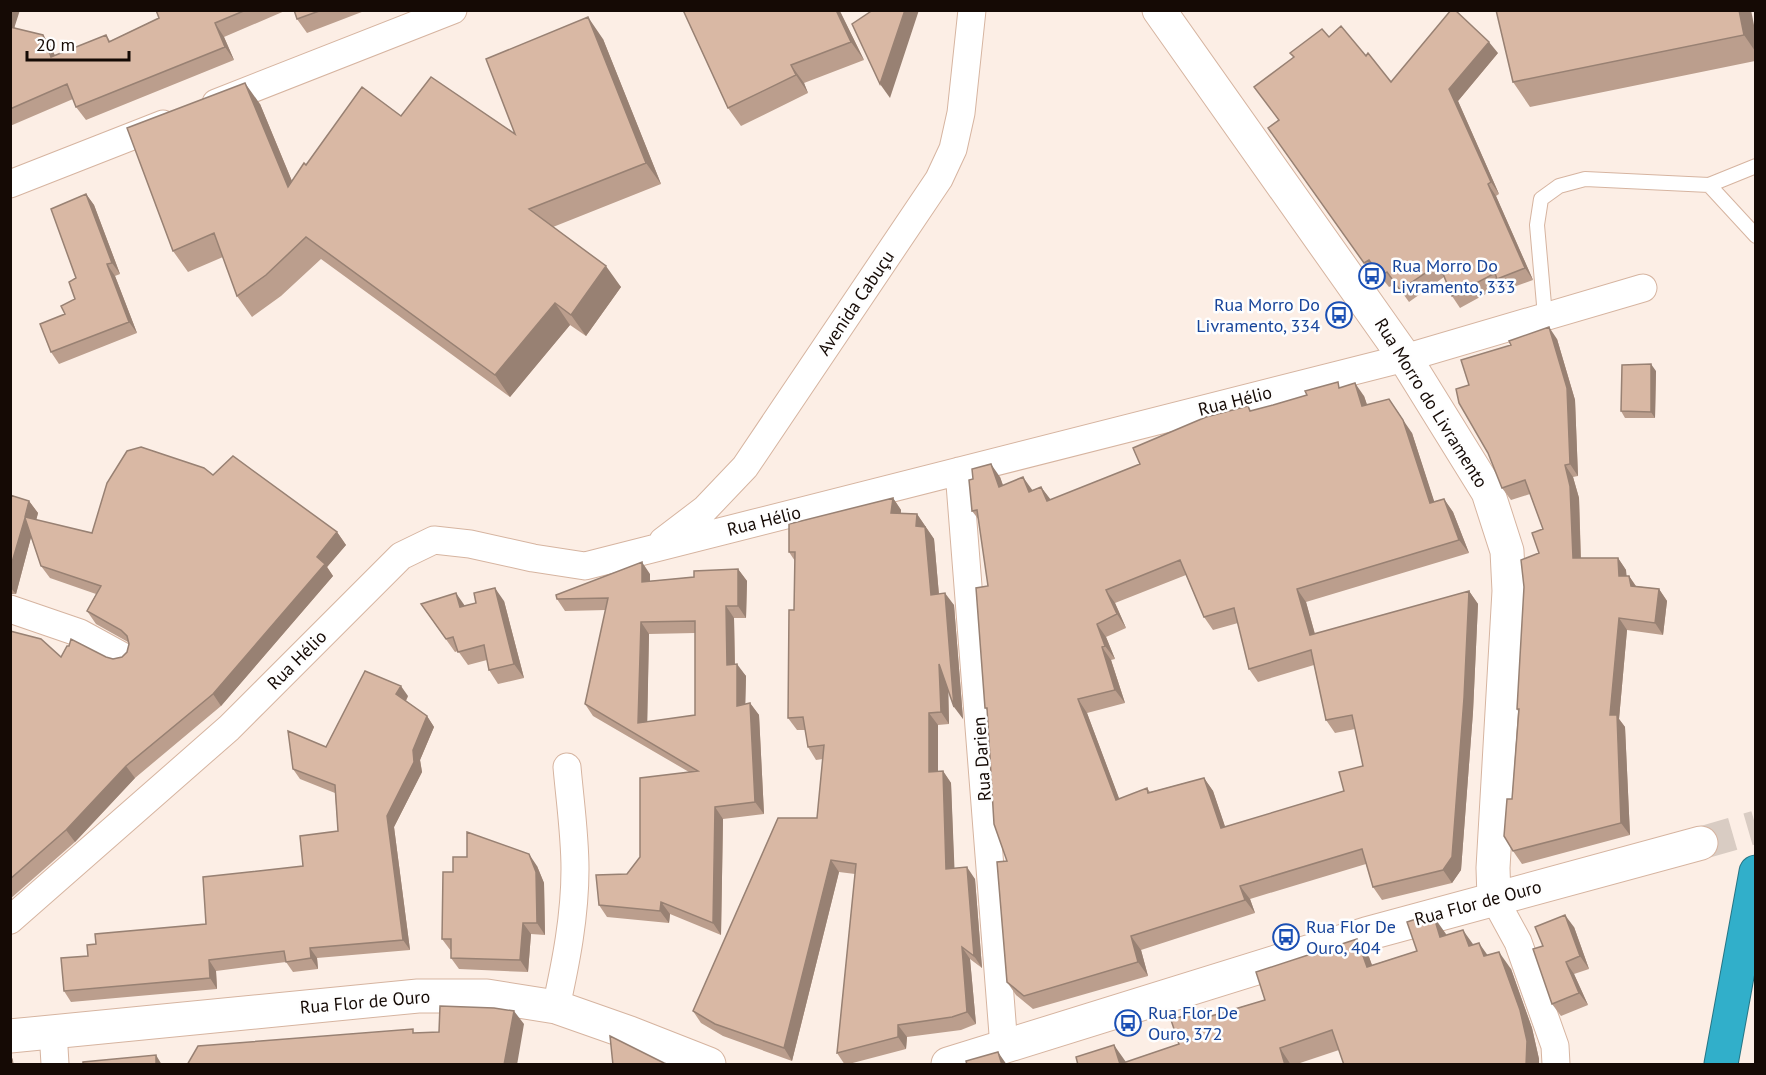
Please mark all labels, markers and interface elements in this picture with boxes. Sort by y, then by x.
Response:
scale bar [27,24,129,62]
text: 20 m [36,33,75,56]
street label: Avenida Cabuçu [812,246,899,360]
place label: Rua Morro Do Livramento, 333 [1392,254,1516,298]
bus stop icon: Rua Morro Do Livramento, 333 [1357,261,1387,291]
place label: Rua Morro Do Livramento, 334 [1196,293,1320,337]
bus stop icon: Rua Morro Do Livramento, 334 [1324,300,1354,330]
street label: Rua Morro do Livramento [1370,314,1493,492]
street label: Rua Hélio [1196,380,1274,421]
street label: Rua Hélio [725,500,803,541]
street label: Rua Hélio [262,625,331,694]
street label: Rua Darien [967,716,996,802]
street label: Rua Flor de Ouro [1412,875,1544,931]
place label: Rua Flor De Ouro, 404 [1306,915,1396,959]
bus stop icon: Rua Flor De Ouro, 404 [1271,922,1301,952]
street label: Rua Flor de Ouro [299,984,431,1019]
place label: Rua Flor De Ouro, 372 [1148,1001,1238,1045]
bus stop icon: Rua Flor De Ouro, 372 [1113,1008,1143,1038]

